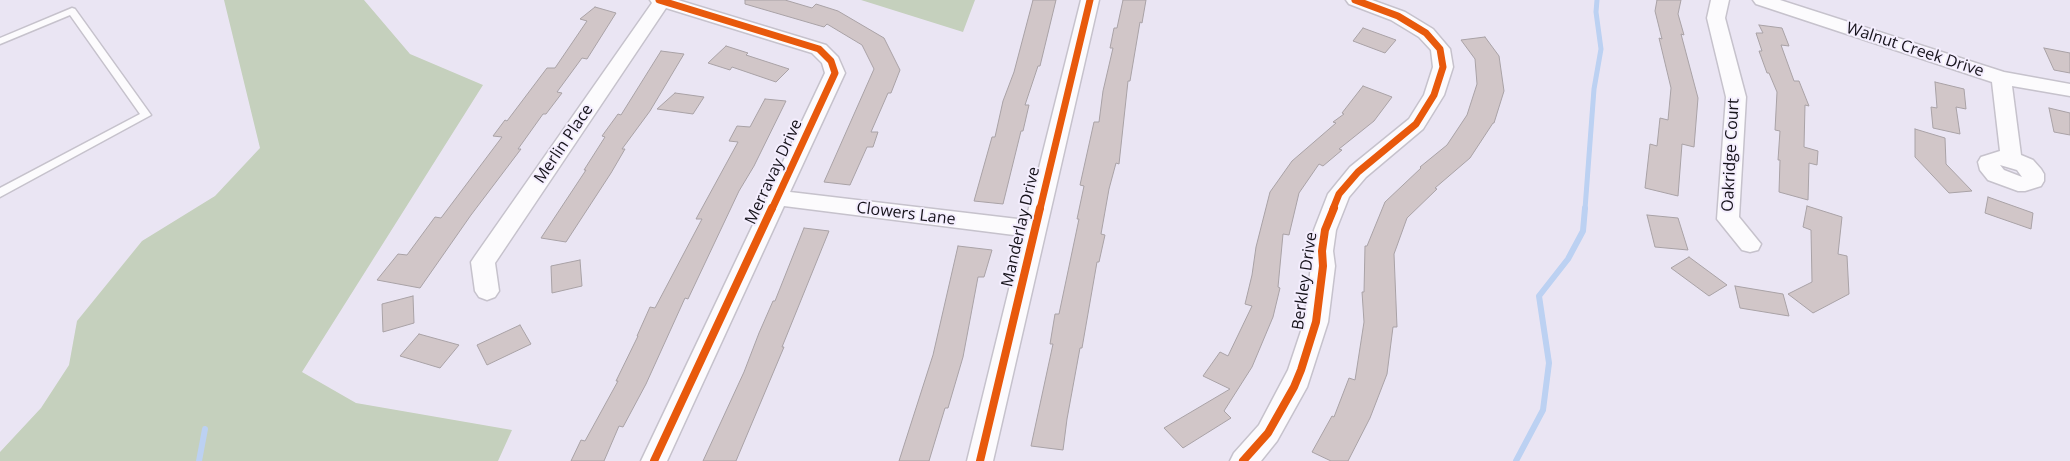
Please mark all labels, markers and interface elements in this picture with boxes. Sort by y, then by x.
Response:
street label: Walnut Creek Drive [1844,19,1986,81]
street label: Oakridge Court [1718,98,1744,212]
street label: Merlin Place [531,101,597,187]
street label: Merravay Drive [741,116,807,228]
street label: Manderlay Drive [998,165,1044,289]
street label: Clowers Lane [855,198,957,230]
street label: Berkley Drive [1289,231,1321,331]

